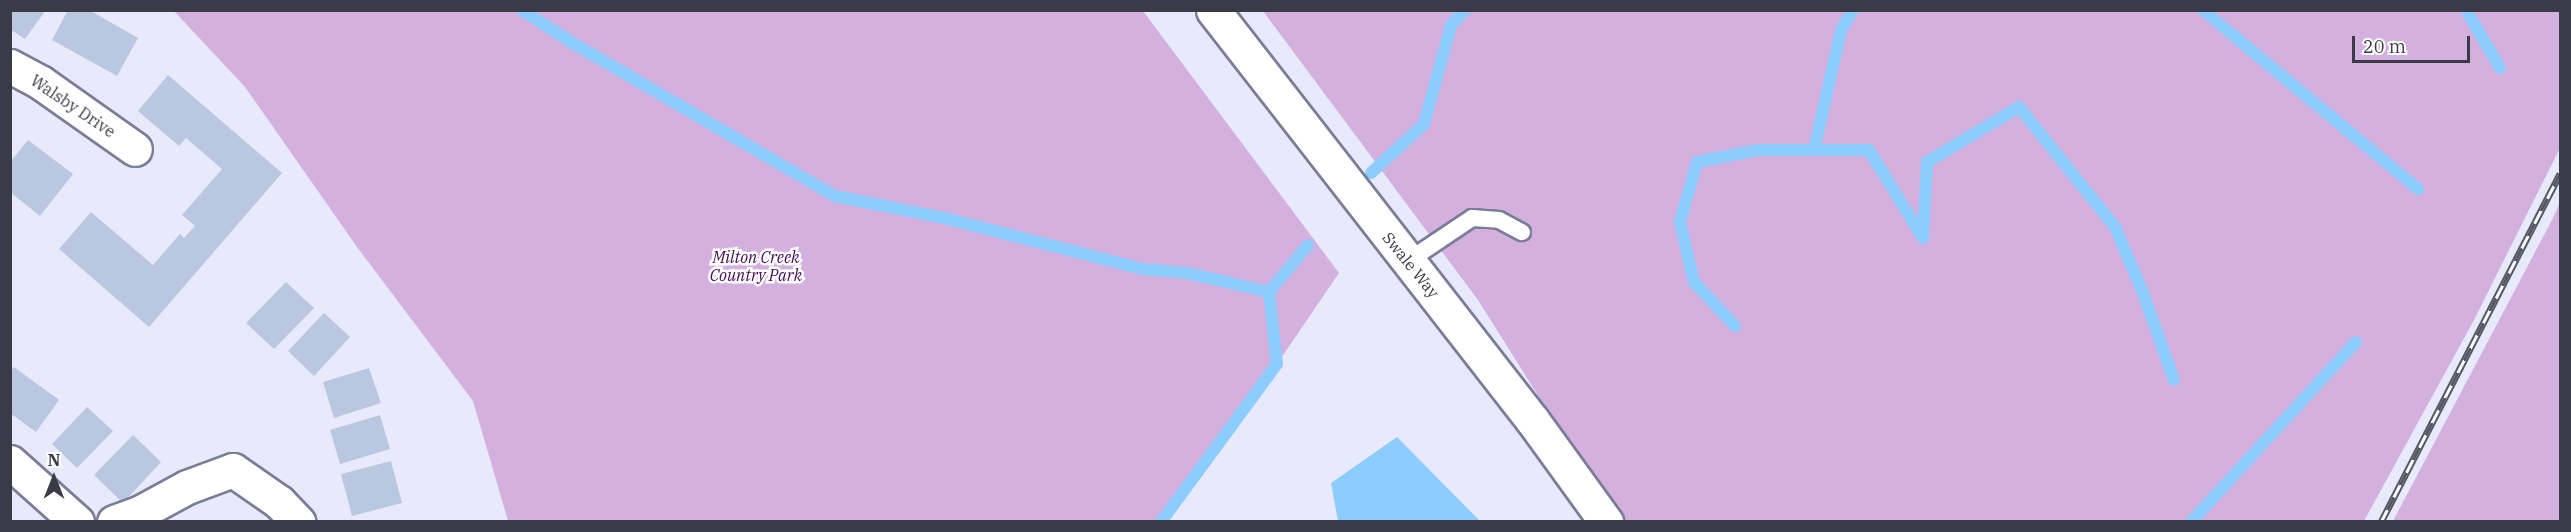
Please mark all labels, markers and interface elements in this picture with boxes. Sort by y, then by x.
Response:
scale bar [2355,24,2474,62]
text: 20 m [2363,35,2406,58]
street label: Walsby Drive [27,71,119,141]
street label: Swale Way [1379,228,1443,302]
park label: Milton Creek Country Park [710,247,802,285]
north arrow [24,448,84,508]
text: N [48,450,60,470]

